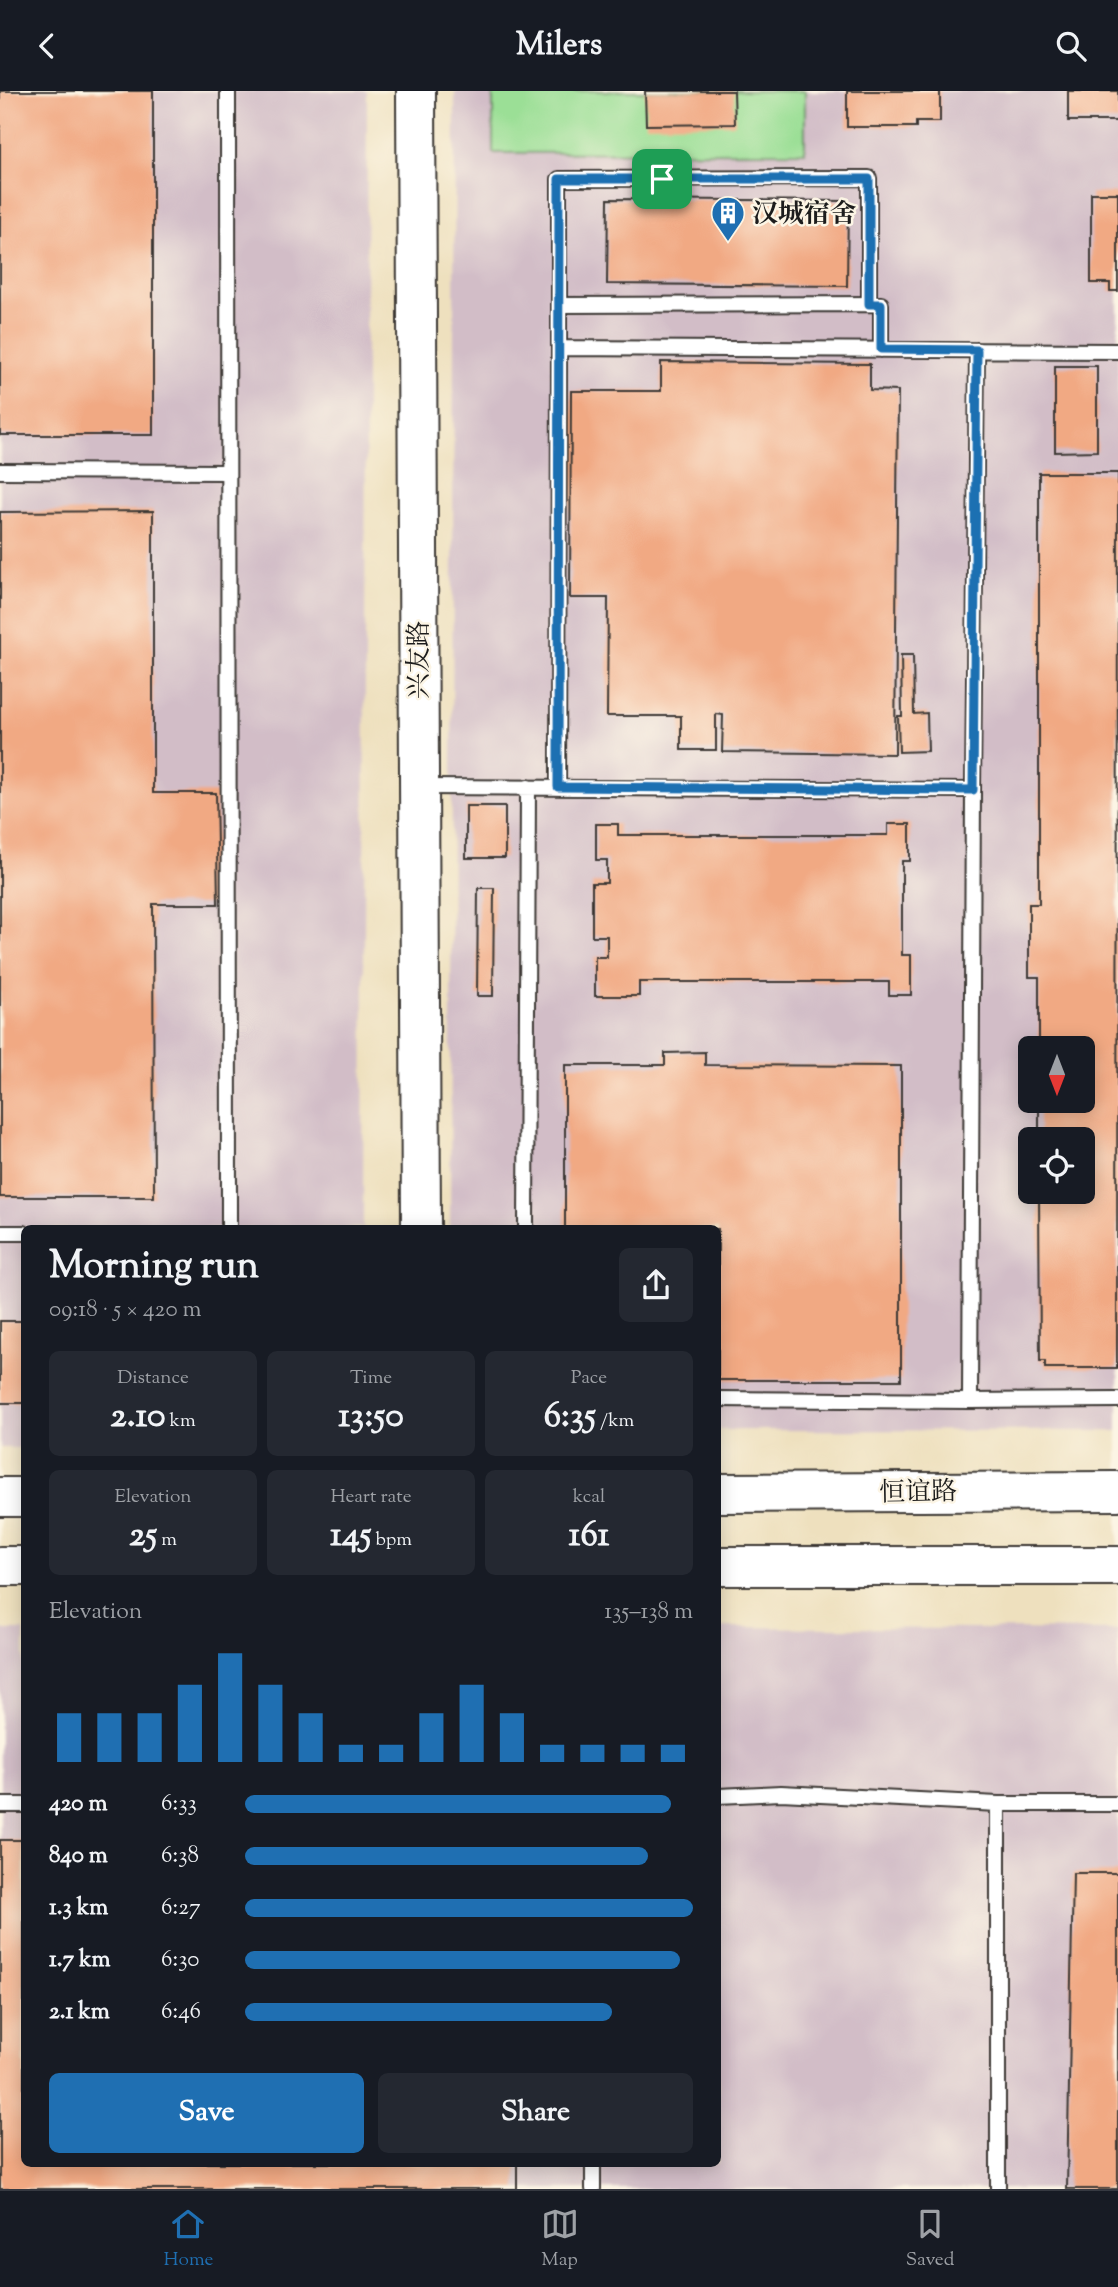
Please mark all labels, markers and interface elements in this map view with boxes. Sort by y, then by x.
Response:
text: Milers [516,23,602,69]
icon: back [28,27,66,65]
icon: search [1052,27,1090,65]
pin [632,149,692,209]
icon: arrive [643,160,681,198]
building icon: 汉城宿舍 [709,194,747,243]
place label: 汉城宿舍 [752,197,856,234]
street label: 兴友路 [402,621,439,699]
north arrow [1018,1036,1096,1113]
map controls [1018,1036,1095,1204]
button: locate [1018,1127,1095,1204]
text: Morning run [49,1241,259,1295]
button: share [619,1248,693,1322]
text: 09:18 · 5 × 420 m [49,1294,201,1327]
text: Distance [117,1365,189,1392]
text: Time [350,1365,392,1392]
text: Pace [571,1365,607,1392]
text: 2.10 [110,1392,166,1443]
text: 13:50 [338,1392,404,1443]
text: 6:35 [544,1392,596,1443]
text: km [166,1408,196,1435]
text: /km [596,1408,634,1435]
street label: 恒谊路 [879,1474,957,1513]
text: Elevation [114,1484,192,1511]
text: Heart rate [330,1484,412,1511]
text: kcal [573,1484,605,1511]
text: 25 [129,1511,157,1562]
text: 145 [330,1511,372,1562]
text: 161 [569,1511,609,1562]
text: m [157,1527,177,1554]
text: bpm [372,1527,412,1554]
text: Elevation [49,1596,142,1629]
text: 135–138 m [604,1596,693,1629]
text: 420 m [49,1788,107,1821]
text: 6:33 [161,1788,197,1821]
text: 840 m [49,1840,108,1873]
text: 6:38 [161,1840,199,1873]
text: 1.3 km [49,1892,108,1925]
text: 6:27 [161,1892,200,1925]
text: 1.7 km [49,1944,111,1977]
text: 6:30 [161,1944,199,1977]
text: 2.1 km [49,1996,110,2029]
text: 6:46 [161,1996,201,2029]
button: Save [49,2073,364,2153]
button: Share [378,2073,693,2153]
tab: Home [164,2205,213,2274]
tab: Map [541,2205,579,2274]
tab: Saved [906,2205,954,2274]

